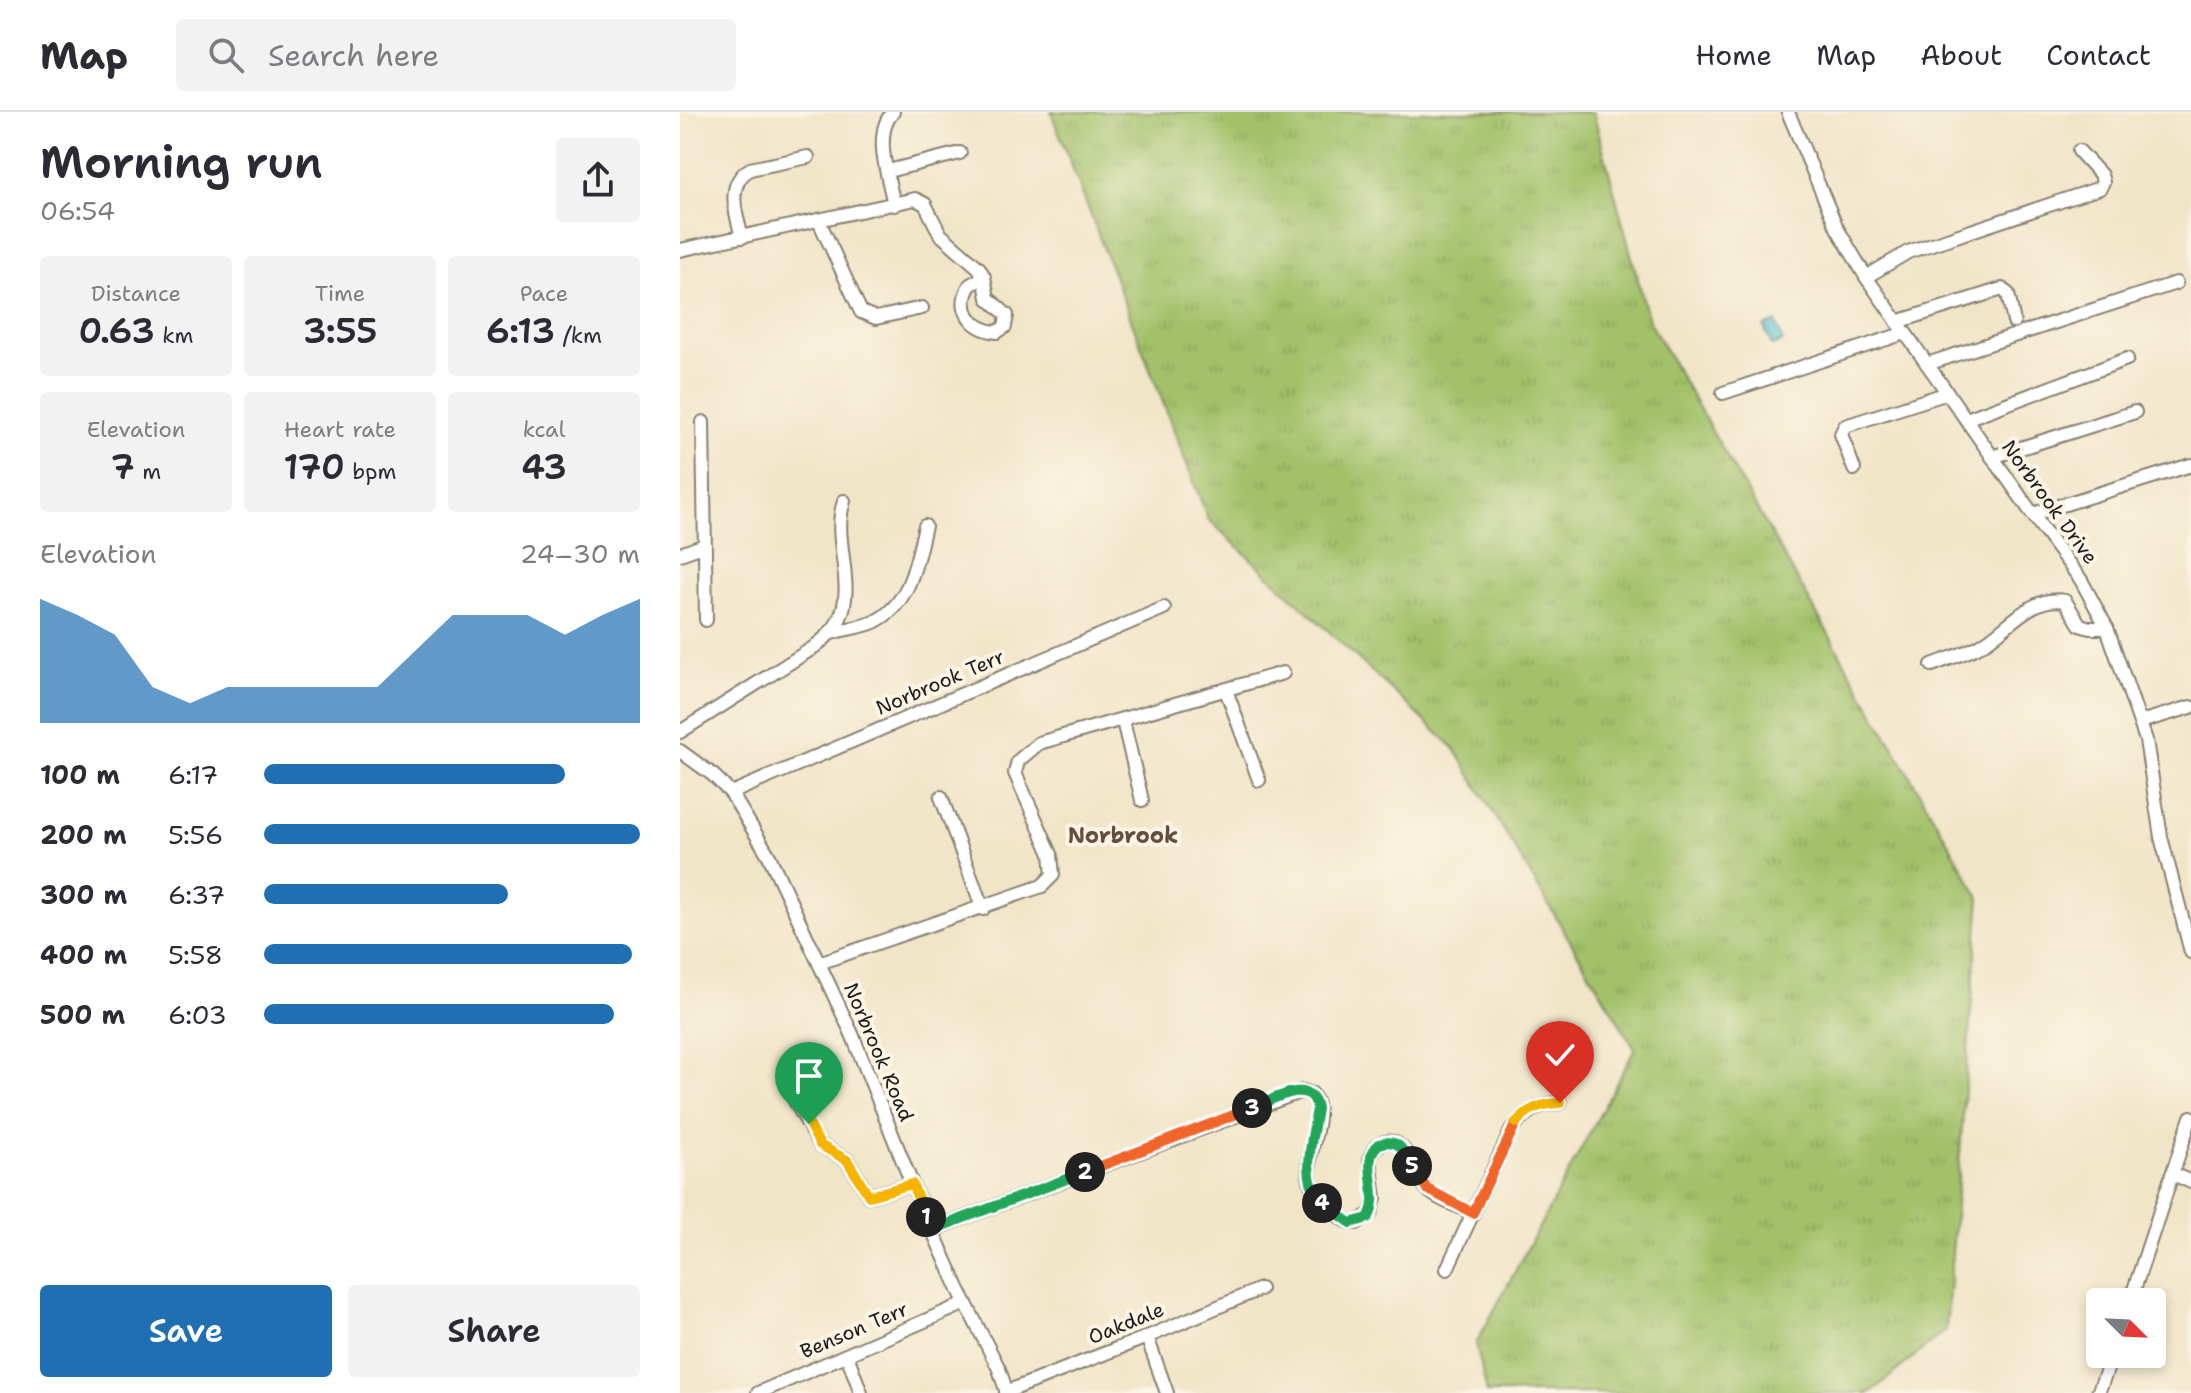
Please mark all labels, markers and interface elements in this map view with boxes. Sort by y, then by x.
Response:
search box [176,19,736,91]
text: Map [40,30,128,81]
icon: search [204,33,248,77]
text: Search here [268,35,439,76]
text: Home [1695,36,1772,74]
text: Map [1816,36,1876,74]
text: About [1920,36,2002,74]
text: Contact [2046,36,2151,74]
text: Morning run [40,133,323,192]
button: share [556,138,640,222]
text: 06:54 [40,193,115,228]
text: Distance [91,279,181,308]
text: Time [315,279,365,308]
text: Pace [520,279,568,308]
text: 0.63 [79,308,155,354]
text: 3:55 [303,308,377,354]
text: 6:13 [486,308,555,354]
text: km [155,321,193,350]
text: /km [555,321,602,350]
text: Elevation [87,415,185,444]
text: Heart rate [284,415,396,444]
text: kcal [523,415,565,444]
street label: Norbrook Drive [1996,435,2104,569]
text: 7 [111,444,135,490]
text: 170 [283,444,345,490]
text: 43 [521,444,567,490]
text: m [135,457,161,486]
text: bpm [345,457,397,486]
text: Elevation [40,536,156,571]
text: 24–30 m [520,536,640,571]
street label: Norbrook Terr [872,643,1008,721]
text: 100 m [40,757,120,792]
text: 6:17 [168,757,218,792]
text: 200 m [40,817,127,852]
text: 5:56 [168,817,223,852]
district label: Norbrook [1068,821,1178,850]
text: 300 m [40,877,127,912]
text: 6:37 [168,877,225,912]
text: 400 m [40,937,127,972]
text: 5:58 [168,937,223,972]
street label: Norbrook Road [838,979,920,1126]
text: 500 m [40,997,125,1032]
text: 6:03 [168,997,227,1032]
pin [1526,1021,1594,1103]
icon: check [1538,1033,1582,1077]
pin [775,1042,843,1124]
icon: arrive [787,1054,831,1098]
pin: 3 [1232,1088,1272,1128]
text: 3 [1244,1093,1260,1122]
pin: 5 [1392,1146,1432,1186]
text: 5 [1405,1151,1419,1180]
pin: 2 [1065,1152,1105,1192]
text: 2 [1077,1157,1093,1186]
pin: 4 [1302,1183,1342,1223]
text: 4 [1314,1188,1330,1217]
pin: 1 [906,1197,946,1237]
text: 1 [921,1202,931,1231]
button: Save [40,1285,332,1377]
button: Share [348,1285,640,1377]
north arrow [2086,1288,2166,1368]
map controls [2086,1288,2166,1368]
street label: Benson Terr [796,1296,912,1364]
street label: Oakdale [1084,1296,1168,1350]

